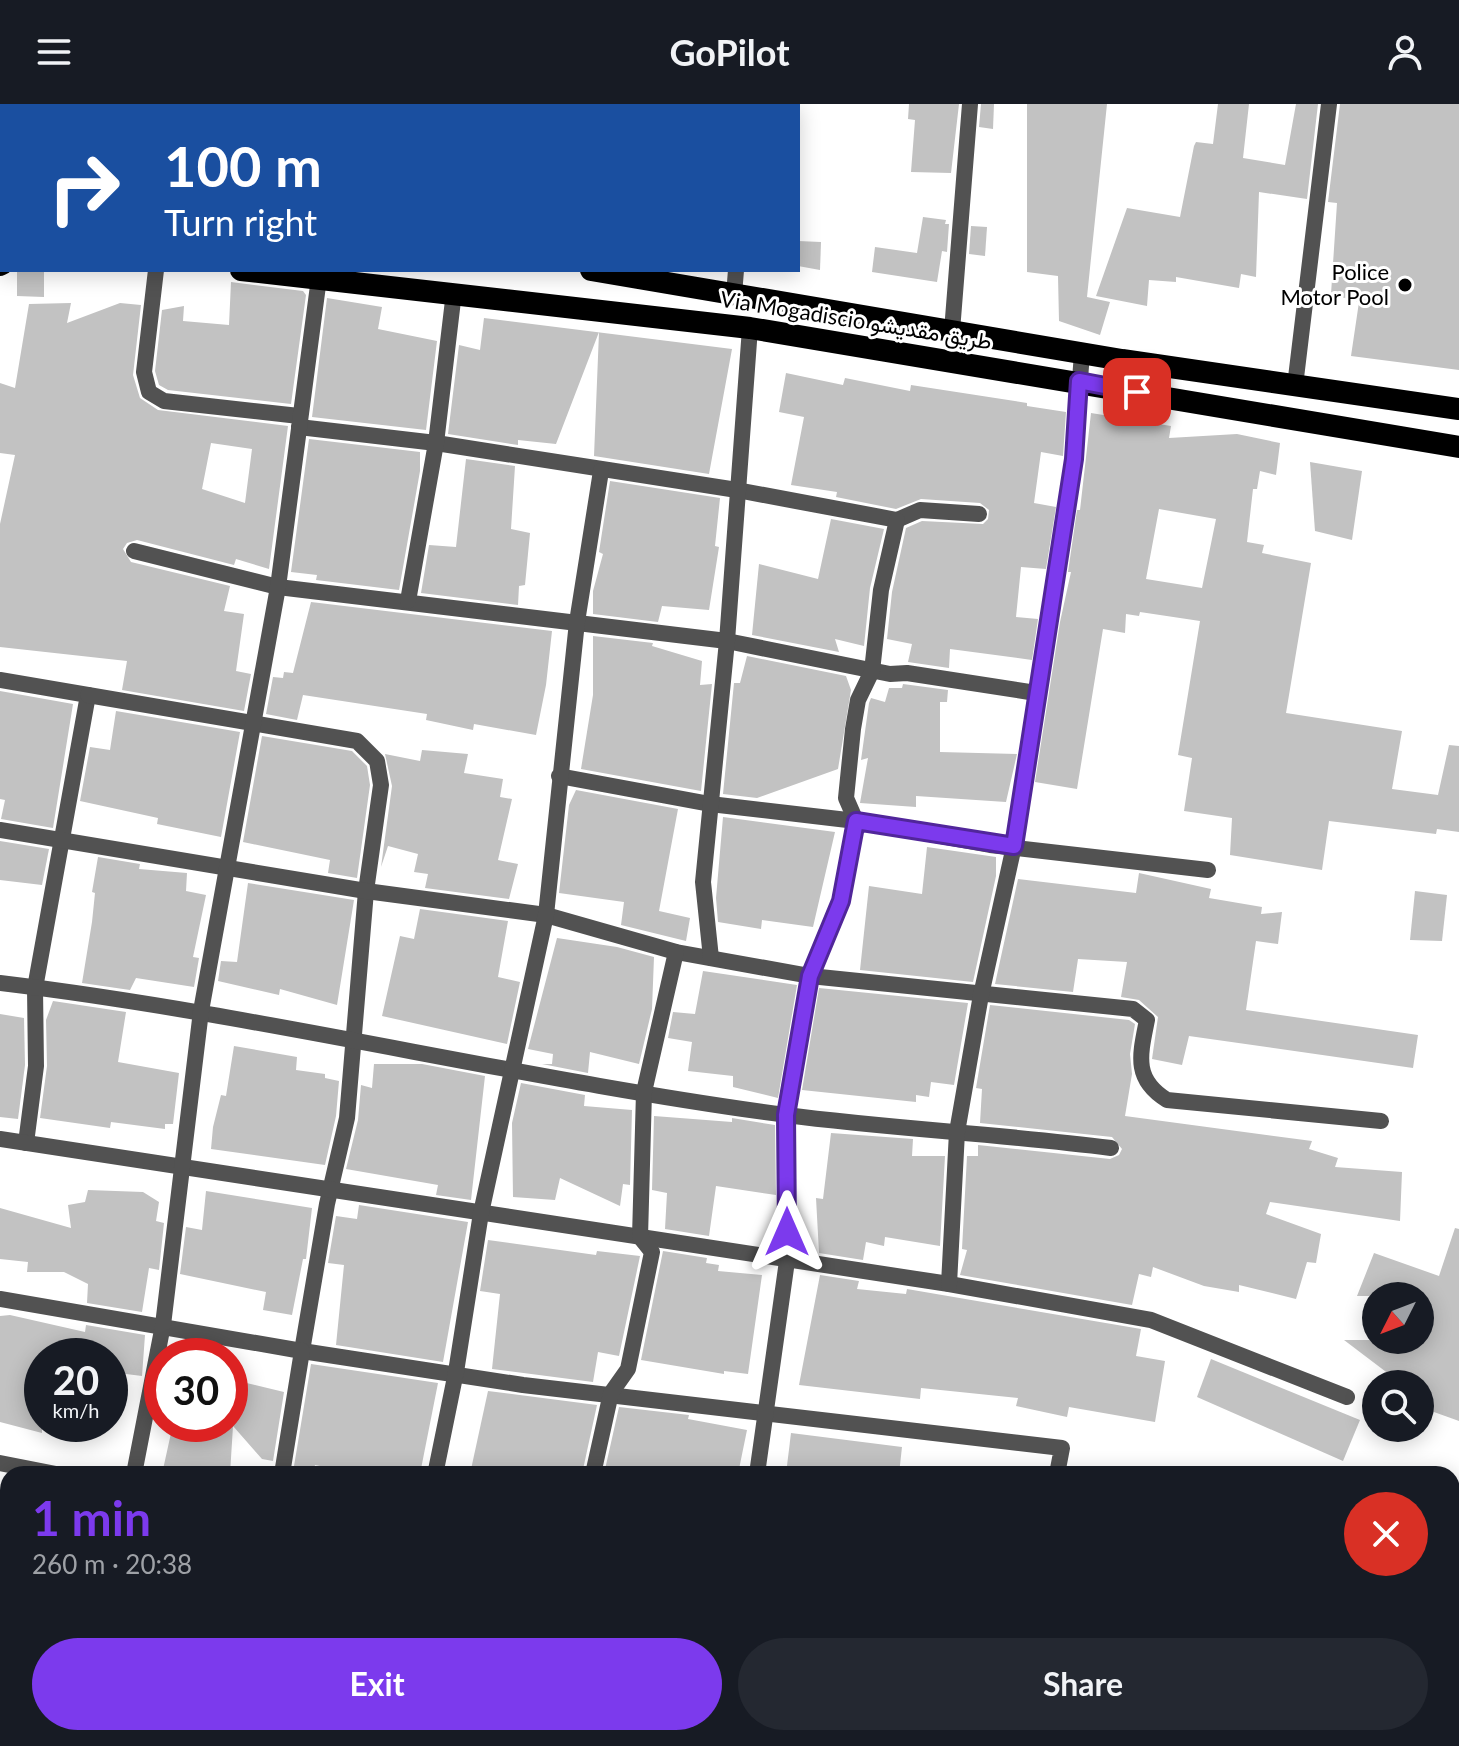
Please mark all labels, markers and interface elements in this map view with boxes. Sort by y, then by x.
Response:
icon: menu [32,30,76,74]
text: GoPilot [669,30,790,74]
icon: person [1383,30,1427,74]
text: 100 m [164,132,322,199]
icon: right [32,136,136,240]
text: Turn right [164,200,317,244]
place label: Police Motor Pool [1280,258,1389,310]
marker: Police Motor Pool [1396,276,1414,294]
street label: Via Mogadiscio طريق مقديشو [718,285,994,355]
pin [1103,358,1171,426]
icon: arrive [1115,370,1159,414]
position arrow [745,1190,829,1274]
north arrow [1362,1282,1434,1354]
map controls [1362,1282,1434,1442]
speed limit sign: 30 [144,1338,248,1442]
text: 20 [53,1356,99,1404]
button: search [1362,1370,1434,1442]
text: km/h [53,1398,99,1422]
text: 1 min [32,1489,151,1546]
button: close [1344,1492,1428,1576]
text: 260 m · 20:38 [32,1548,192,1580]
button: Exit [32,1638,722,1730]
button: Share [738,1638,1428,1730]

